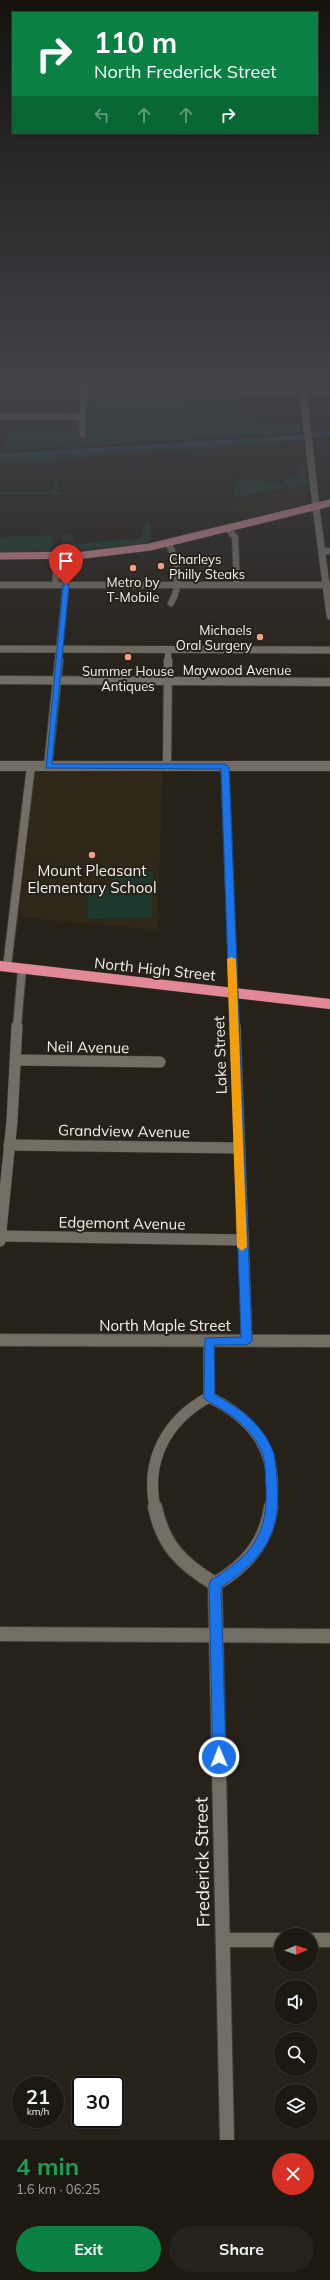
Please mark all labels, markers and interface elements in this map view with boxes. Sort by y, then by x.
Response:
text: 110 m [94,25,177,60]
icon: right [28,28,80,80]
text: North Frederick Street [94,60,277,83]
icon: left [91,104,113,126]
icon: ahead [133,104,155,126]
icon: ahead [175,104,197,126]
icon: right [217,104,239,126]
pin [49,544,83,585]
icon: arrive [55,550,77,572]
place label: Charleys Philly Steaks [169,551,245,582]
marker: Charleys Philly Steaks [156,561,166,571]
marker: Metro by T-Mobile [128,563,138,573]
place label: Metro by T-Mobile [107,574,160,605]
place label: Michaels Oral Surgery [176,622,252,653]
marker: Michaels Oral Surgery [255,632,265,642]
marker: Summer House Antiques [123,652,133,662]
street label: Maywood Avenue [183,662,291,678]
place label: Summer House Antiques [82,663,174,694]
marker: Mount Pleasant Elementary School [87,850,97,860]
place label: Mount Pleasant Elementary School [28,861,156,897]
street label: North High Street [93,953,217,985]
street label: Lake Street [209,1016,231,1094]
street label: Neil Avenue [47,1037,129,1057]
street label: Grandview Avenue [58,1120,190,1142]
street label: Edgemont Avenue [58,1212,186,1234]
street label: North Maple Street [99,1316,231,1335]
position arrow [198,1736,240,1778]
street label: Frederick Street [189,1797,215,1927]
north arrow [274,1928,318,1972]
map controls [274,1928,318,2128]
button: sound [274,1980,318,2024]
button: search [274,2032,318,2076]
speed limit sign: 30 [72,2076,124,2128]
text: 21 [26,2084,50,2109]
button: layers [274,2084,318,2128]
text: km/h [27,2105,49,2118]
text: 4 min [16,2151,79,2181]
button: close [272,2153,314,2195]
text: 1.6 km · 06:25 [16,2181,100,2197]
button: Exit [16,2226,161,2272]
button: Share [169,2226,314,2272]

